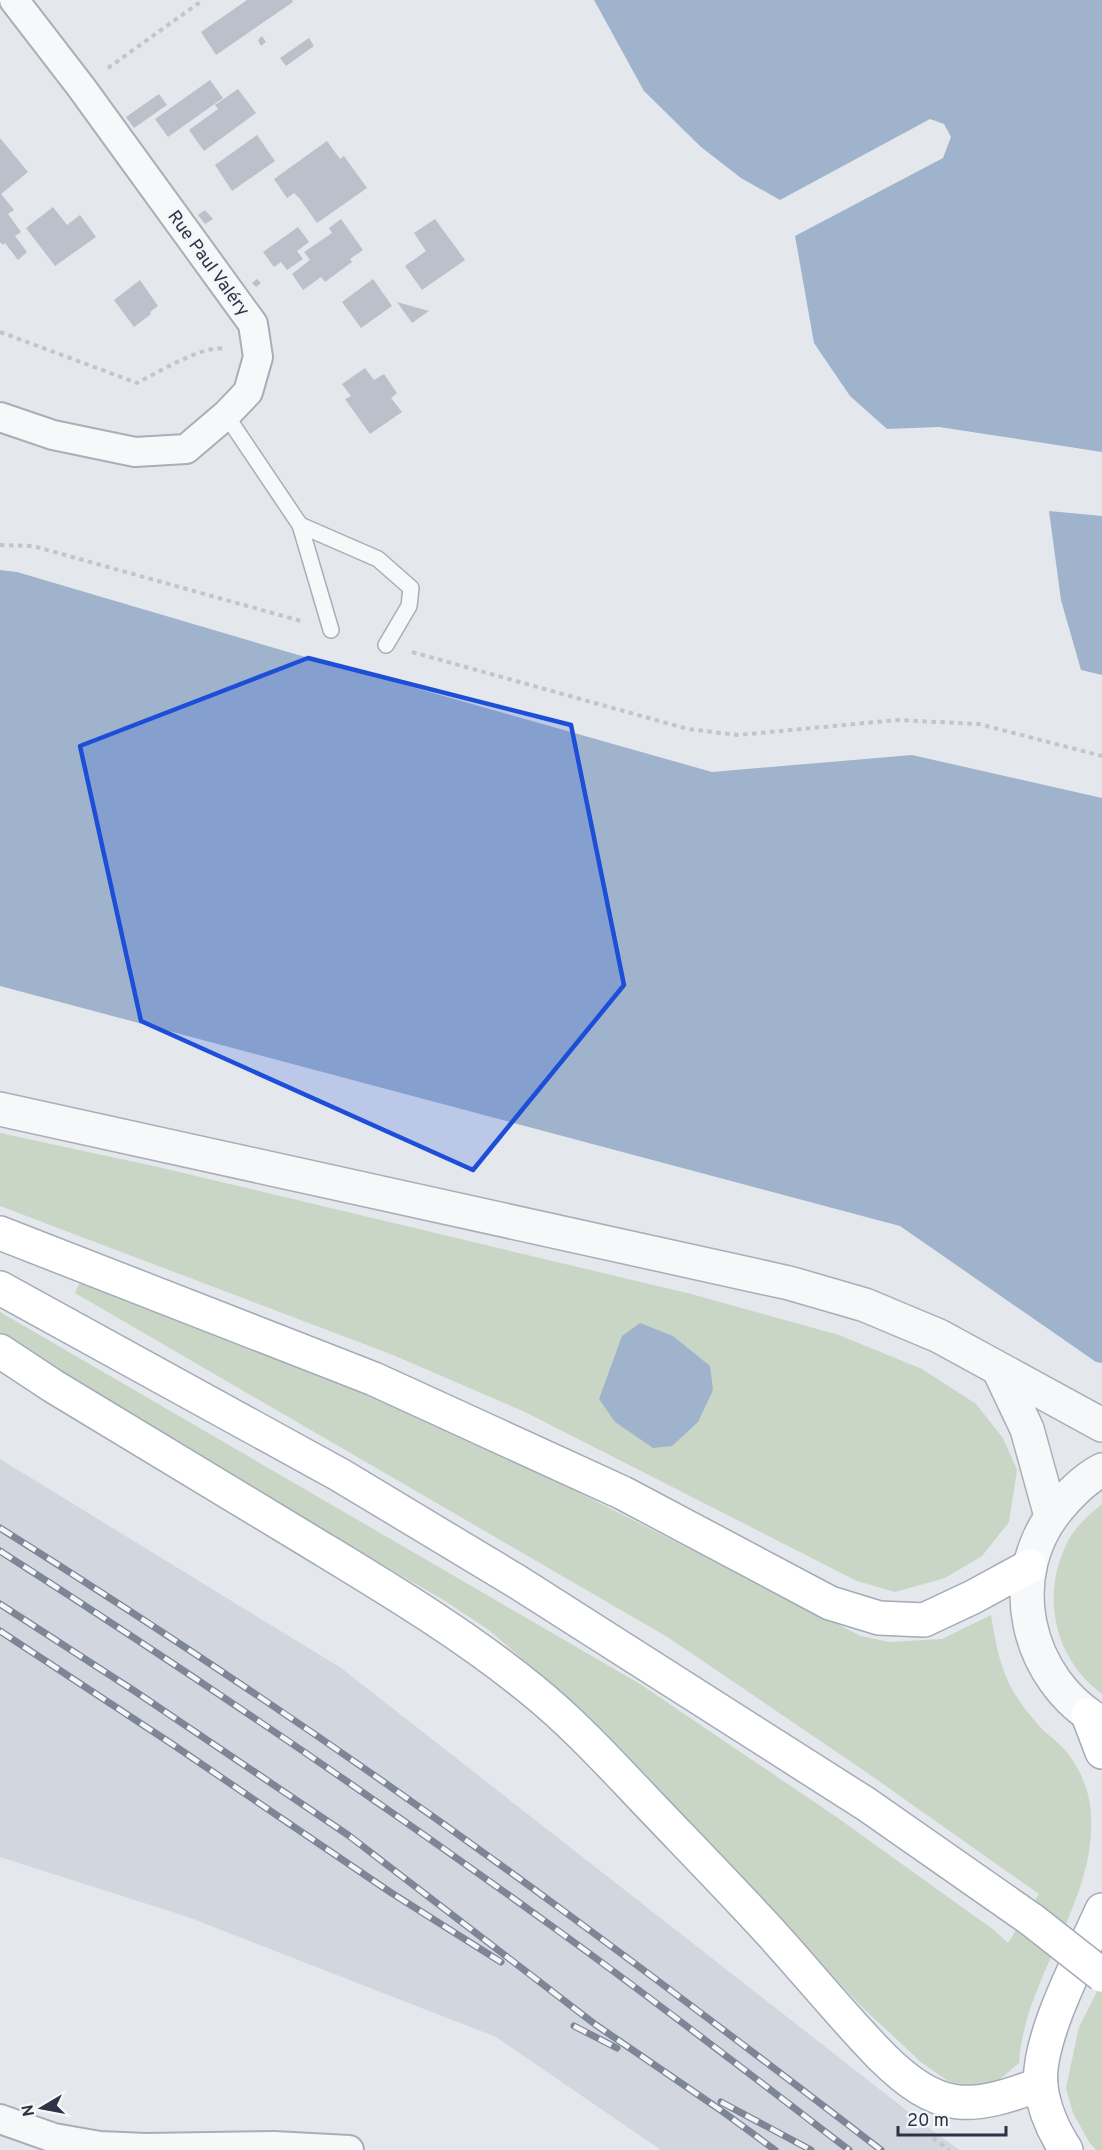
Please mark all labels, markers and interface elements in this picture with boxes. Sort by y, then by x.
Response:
street label: Rue Paul Valéry [162,206,254,321]
north arrow [12,2078,72,2138]
scale bar [898,2099,1006,2137]
text: N [18,2103,40,2118]
text: 20 m [907,2110,949,2133]

